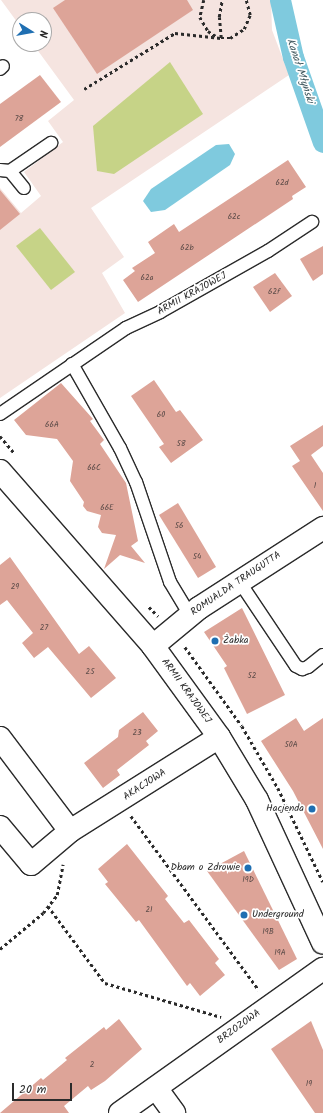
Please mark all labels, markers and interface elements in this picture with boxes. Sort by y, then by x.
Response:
north arrow [12,12,52,52]
text: N [33,29,52,39]
water label: Kanał Młyński [283,37,317,105]
house number: 78 [15,114,23,124]
house number: 62d [275,178,289,188]
house number: 62c [228,212,240,222]
house number: 62b [180,243,194,253]
street label: ARMII KRAJOWEJ [155,270,229,318]
house number: 62a [141,273,153,283]
house number: 62f [268,287,280,297]
house number: 60 [157,410,165,420]
house number: 66A [45,420,59,430]
house number: 58 [176,439,186,449]
house number: 66C [87,463,101,473]
house number: 1 [314,481,316,491]
house number: 66E [100,503,114,513]
house number: 56 [175,521,183,531]
street label: ROMUALDA TRAUGUTTA [189,549,283,619]
house number: 54 [193,552,201,562]
house number: 29 [11,582,19,592]
house number: 27 [40,623,48,633]
place label: Żabka [223,635,249,647]
marker: Żabka [210,636,220,646]
street label: ARMII KRAJOWEJ [159,656,213,726]
house number: 25 [86,667,94,677]
house number: 52 [248,671,256,681]
house number: 23 [132,728,142,738]
house number: 50A [284,740,298,750]
street label: AKACJOWA [121,767,169,803]
place label: Hacjenda [266,803,304,815]
marker: Hacjenda [307,804,317,814]
place label: Dbam o Zdrowie [170,862,240,874]
marker: Dbam o Zdrowie [243,863,253,873]
house number: 19D [242,875,254,885]
house number: 21 [145,905,153,915]
place label: Underground [252,909,304,921]
marker: Underground [239,910,249,920]
house number: 19B [262,927,274,937]
house number: 19A [274,948,286,958]
street label: BRZOZOWA [215,1007,263,1047]
house number: 2 [90,1060,94,1070]
scale bar [14,1075,74,1101]
house number: 19 [306,1079,312,1089]
text: 20 m [19,1080,46,1099]

